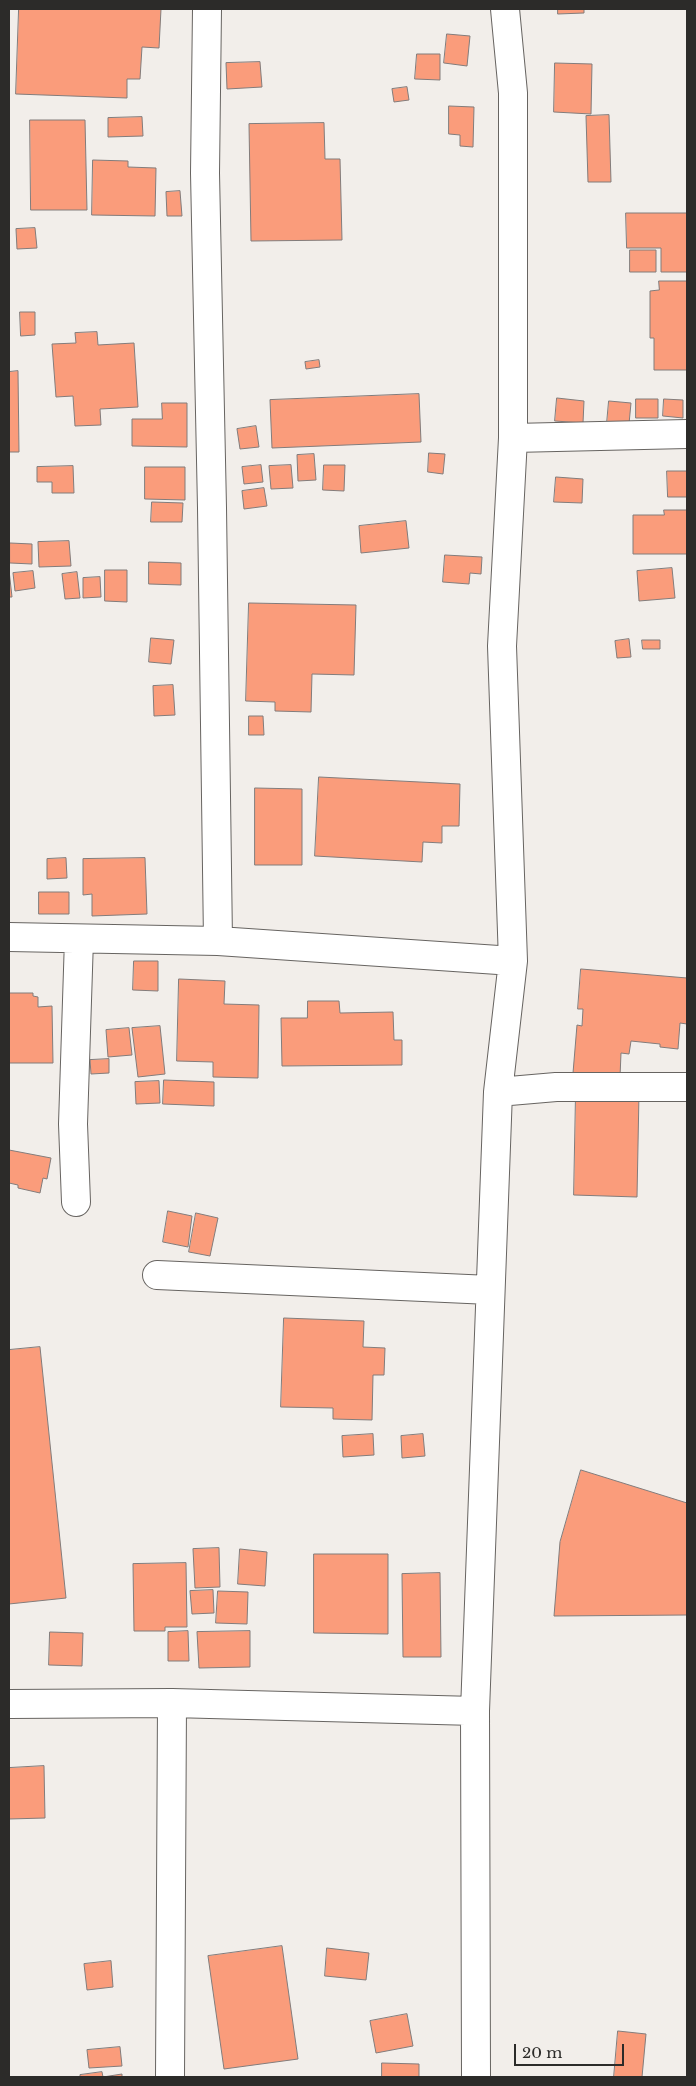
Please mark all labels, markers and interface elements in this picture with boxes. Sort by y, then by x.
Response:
scale bar [516,2034,626,2066]
text: 20 m [522,2043,562,2062]

